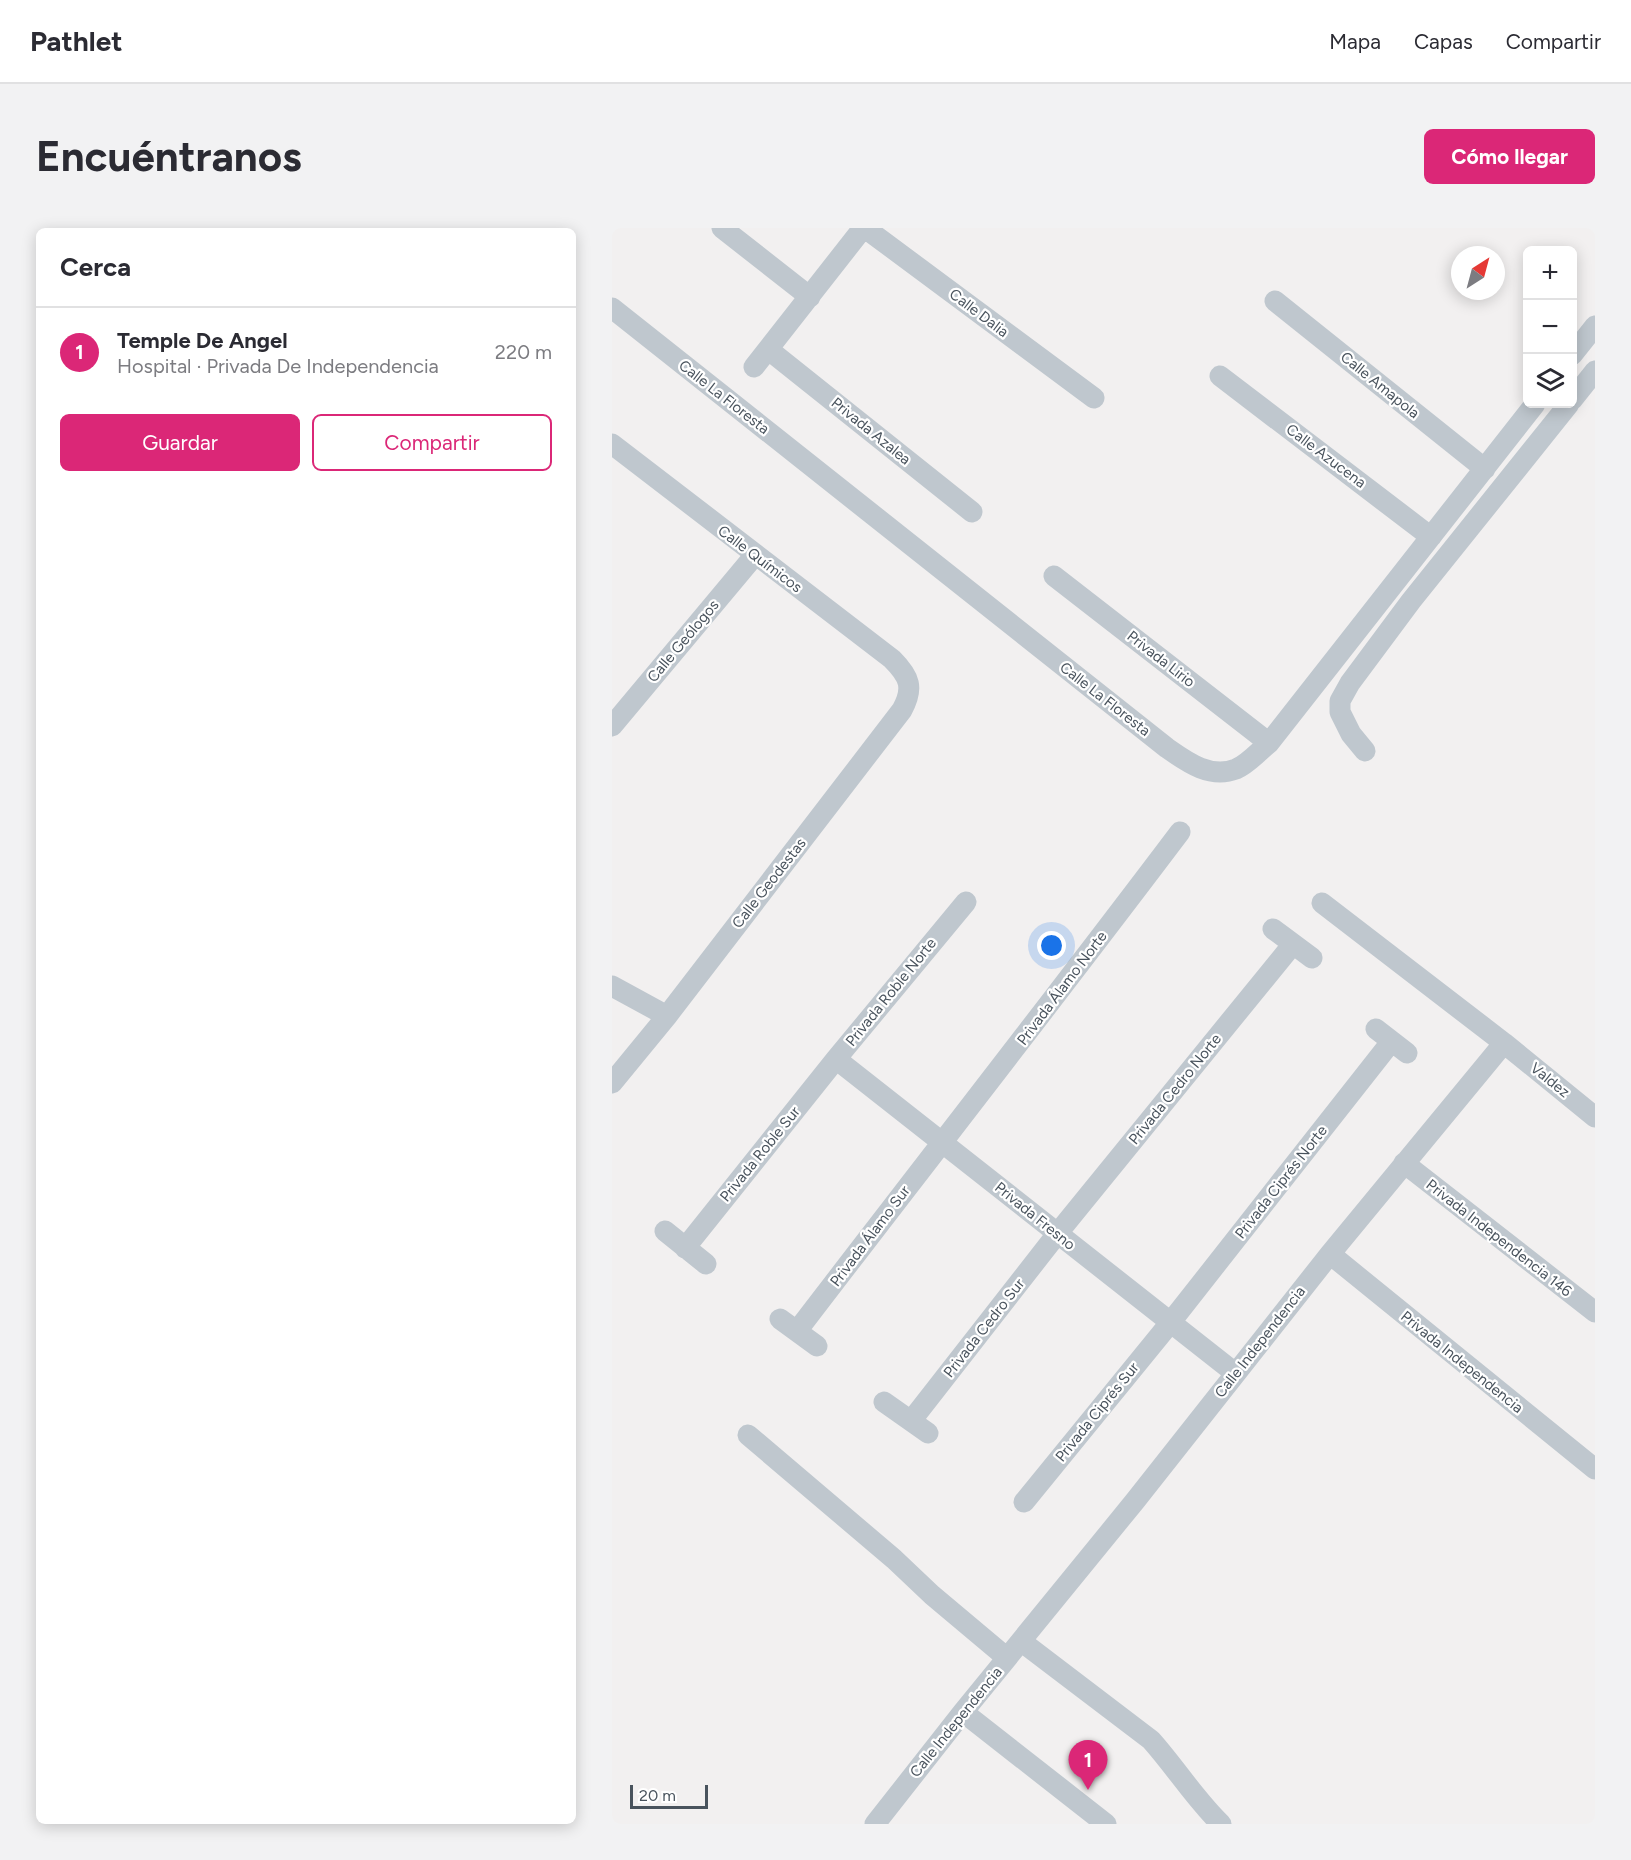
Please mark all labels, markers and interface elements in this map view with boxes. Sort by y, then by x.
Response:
text: Pathlet [30,24,122,58]
text: Mapa [1329,29,1381,54]
text: Capas [1414,29,1473,54]
text: Compartir [1506,29,1601,54]
button: Cómo llegar [1424,129,1595,184]
text: Encuéntranos [36,131,302,182]
north arrow [1451,246,1505,300]
map controls [1523,246,1577,408]
button: + [1523,246,1577,300]
text: Cerca [60,251,131,283]
street label: Calle Dalia [946,285,1012,341]
button: − [1523,300,1577,354]
text: Temple De Angel [117,327,288,354]
text: 1 [75,340,84,364]
text: 220 m [495,340,552,364]
street label: Calle Amapola [1337,348,1423,422]
text: Hospital · Privada De Independencia [117,354,439,378]
button: layers [1523,354,1577,408]
street label: Calle La Floresta [675,356,773,438]
street label: Privada Azalea [828,394,914,468]
button: Guardar [60,414,300,471]
button: Compartir [312,414,552,471]
street label: Calle Azucena [1283,420,1369,492]
street label: Calle Químicos [714,522,806,596]
street label: Calle Geólogos [643,596,723,686]
street label: Privada Lirio [1123,627,1199,691]
street label: Calle La Floresta [1056,658,1154,740]
street label: Calle Geodestas [728,834,810,932]
street label: Privada Álamo Norte [1013,927,1111,1049]
your location [1037,931,1066,960]
street label: Privada Roble Norte [842,934,940,1050]
street label: Privada Cedro Norte [1125,1030,1225,1148]
street label: Valdez [1527,1059,1573,1101]
street label: Privada Roble Sur [716,1103,804,1205]
street label: Privada Ciprés Norte [1231,1122,1331,1242]
street label: Privada Independencia 146 [1423,1176,1576,1301]
street label: Privada Fresno [991,1178,1079,1254]
street label: Privada Álamo Sur [826,1182,914,1290]
street label: Privada Cedro Sur [940,1275,1028,1381]
street label: Calle Independencia [1211,1283,1309,1401]
street label: Privada Independencia [1397,1307,1527,1417]
street label: Privada Ciprés Sur [1051,1359,1143,1465]
street label: Calle Independencia [906,1663,1006,1781]
pin: 1 [1068,1740,1108,1790]
scale bar [630,1782,708,1810]
text: 20 m [639,1786,676,1805]

